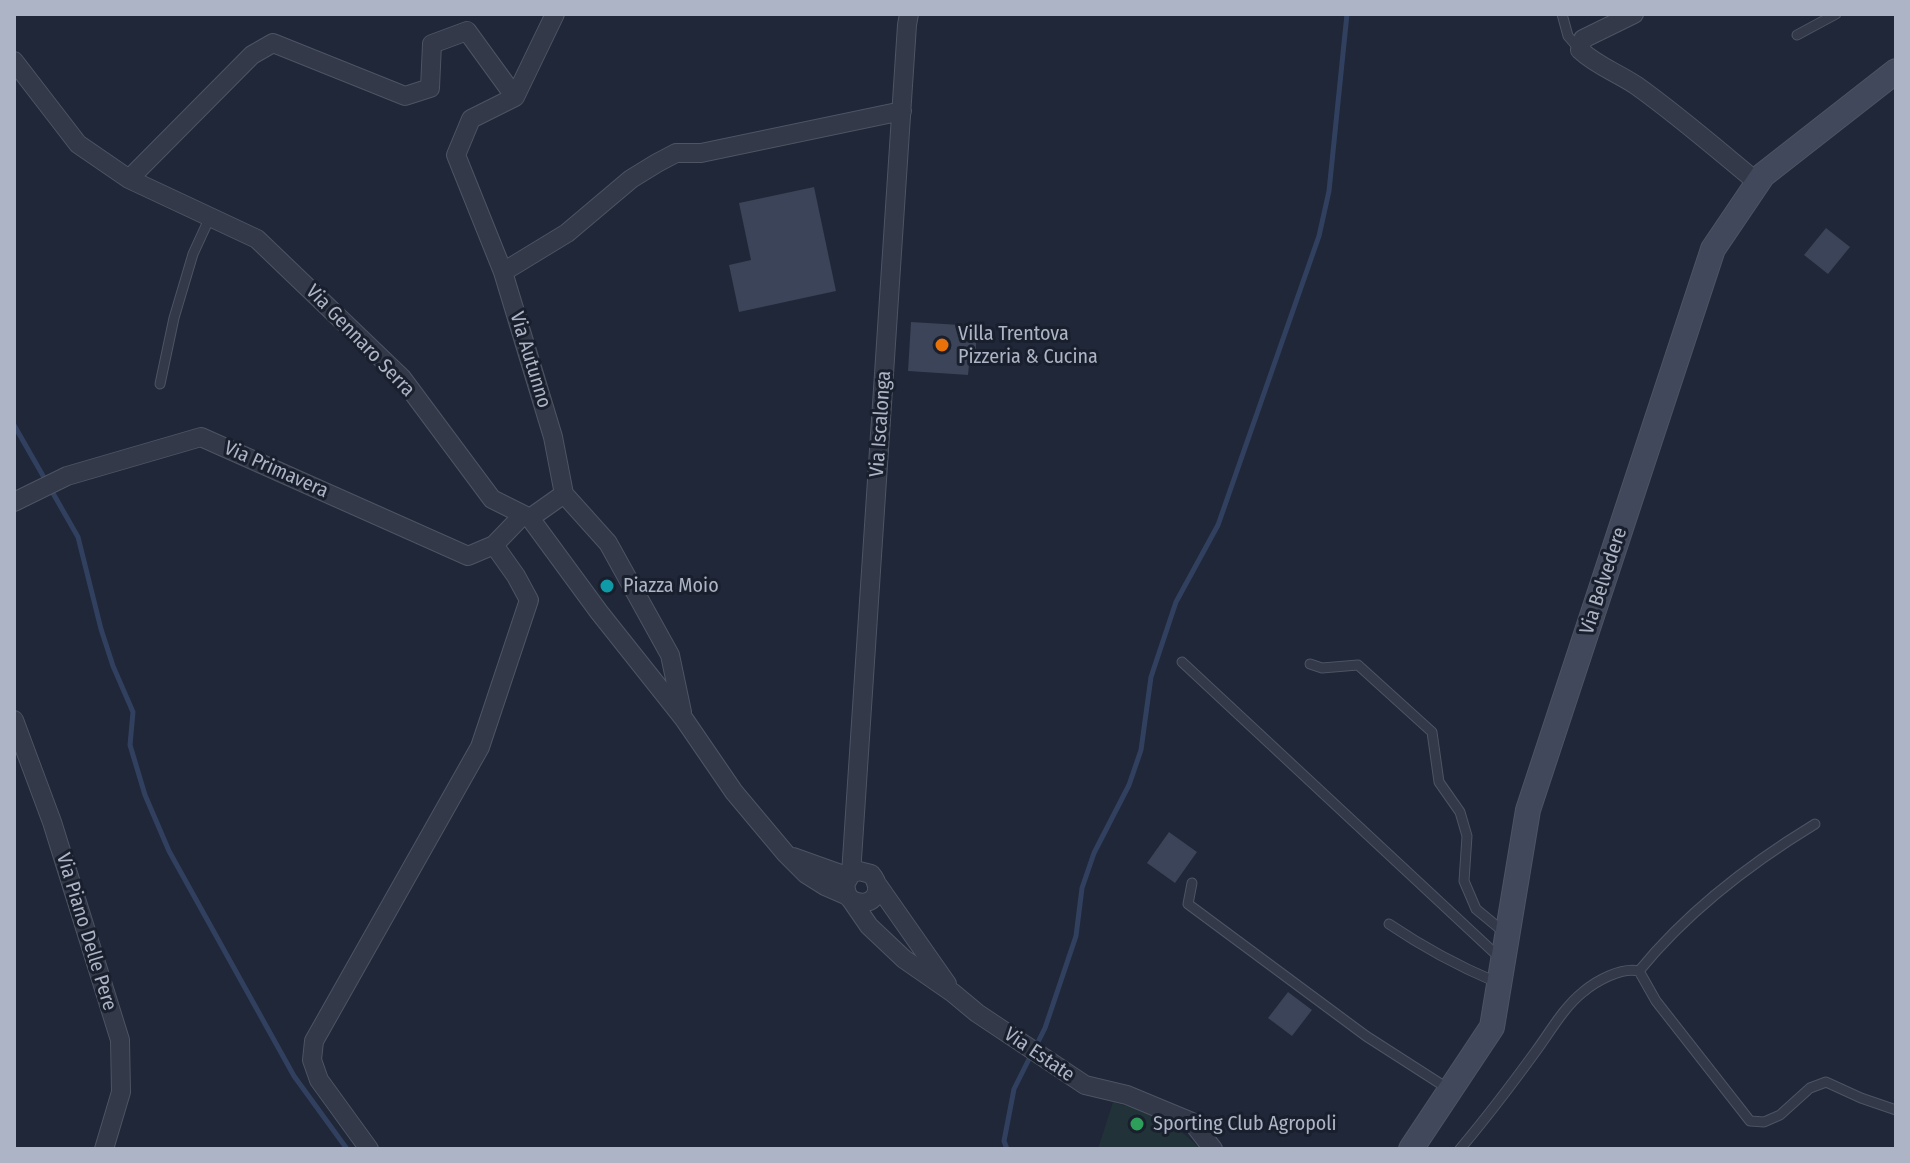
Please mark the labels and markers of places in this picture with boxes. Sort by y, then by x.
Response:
place label: Villa Trentova Pizzeria & Cucina [958,322,1098,369]
marker: Villa Trentova Pizzeria & Cucina [933,336,951,354]
place label: Piazza Moio [623,574,719,598]
marker: Piazza Moio [598,577,616,595]
place label: Sporting Club Agropoli [1153,1112,1337,1136]
marker: Sporting Club Agropoli [1128,1115,1146,1133]

